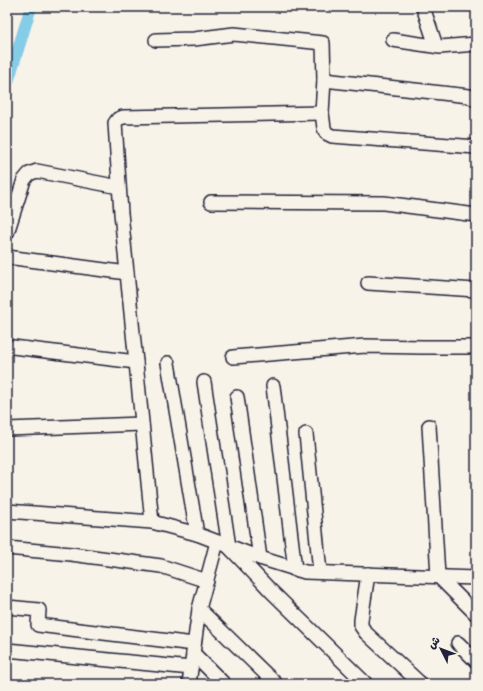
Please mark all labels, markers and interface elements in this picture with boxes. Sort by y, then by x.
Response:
north arrow [421,629,461,669]
text: ش [425,634,443,651]

